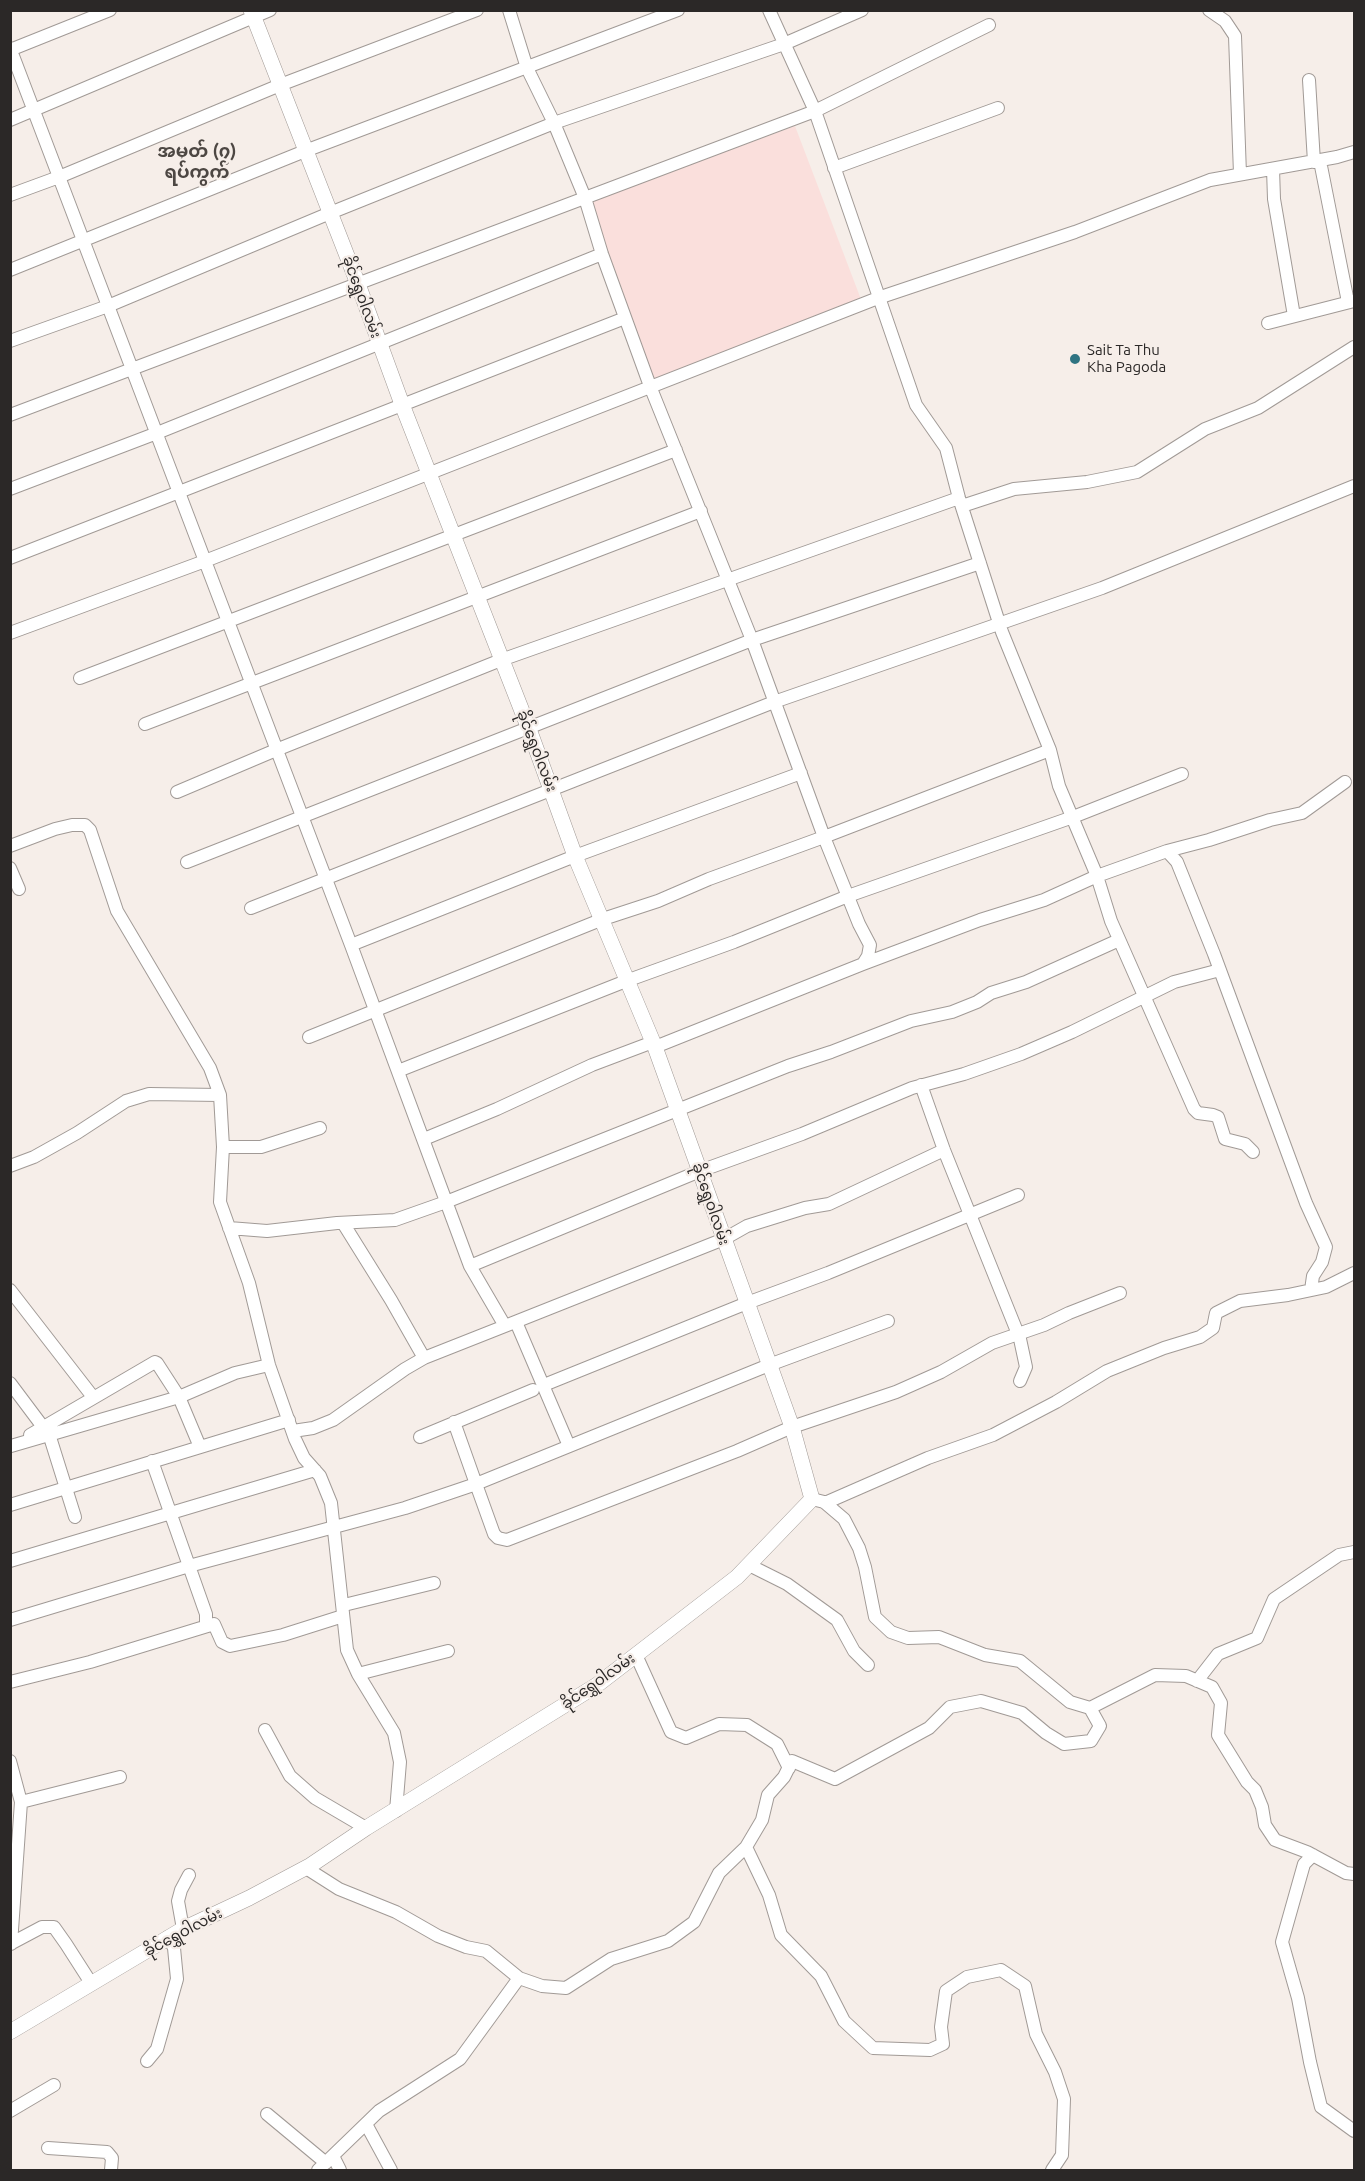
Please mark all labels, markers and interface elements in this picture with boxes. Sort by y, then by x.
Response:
district label: အမှတ် (၇) ရပ်ကွက် [157,140,237,182]
street label: ခိုင်ရွှေဝါလမ်း [339,254,385,340]
place label: Sait Ta Thu Kha Pagoda [1087,341,1166,376]
marker: Sait Ta Thu Kha Pagoda [1068,352,1082,366]
street label: ခိုင်ရွှေဝါလမ်း [513,708,561,794]
street label: ခိုင်ရွှေဝါလမ်း [689,1160,733,1248]
street label: ခိုင်ရွှေဝါလမ်း [558,1649,638,1713]
street label: ခိုင်ရွှေဝါလမ်း [141,1904,225,1960]

